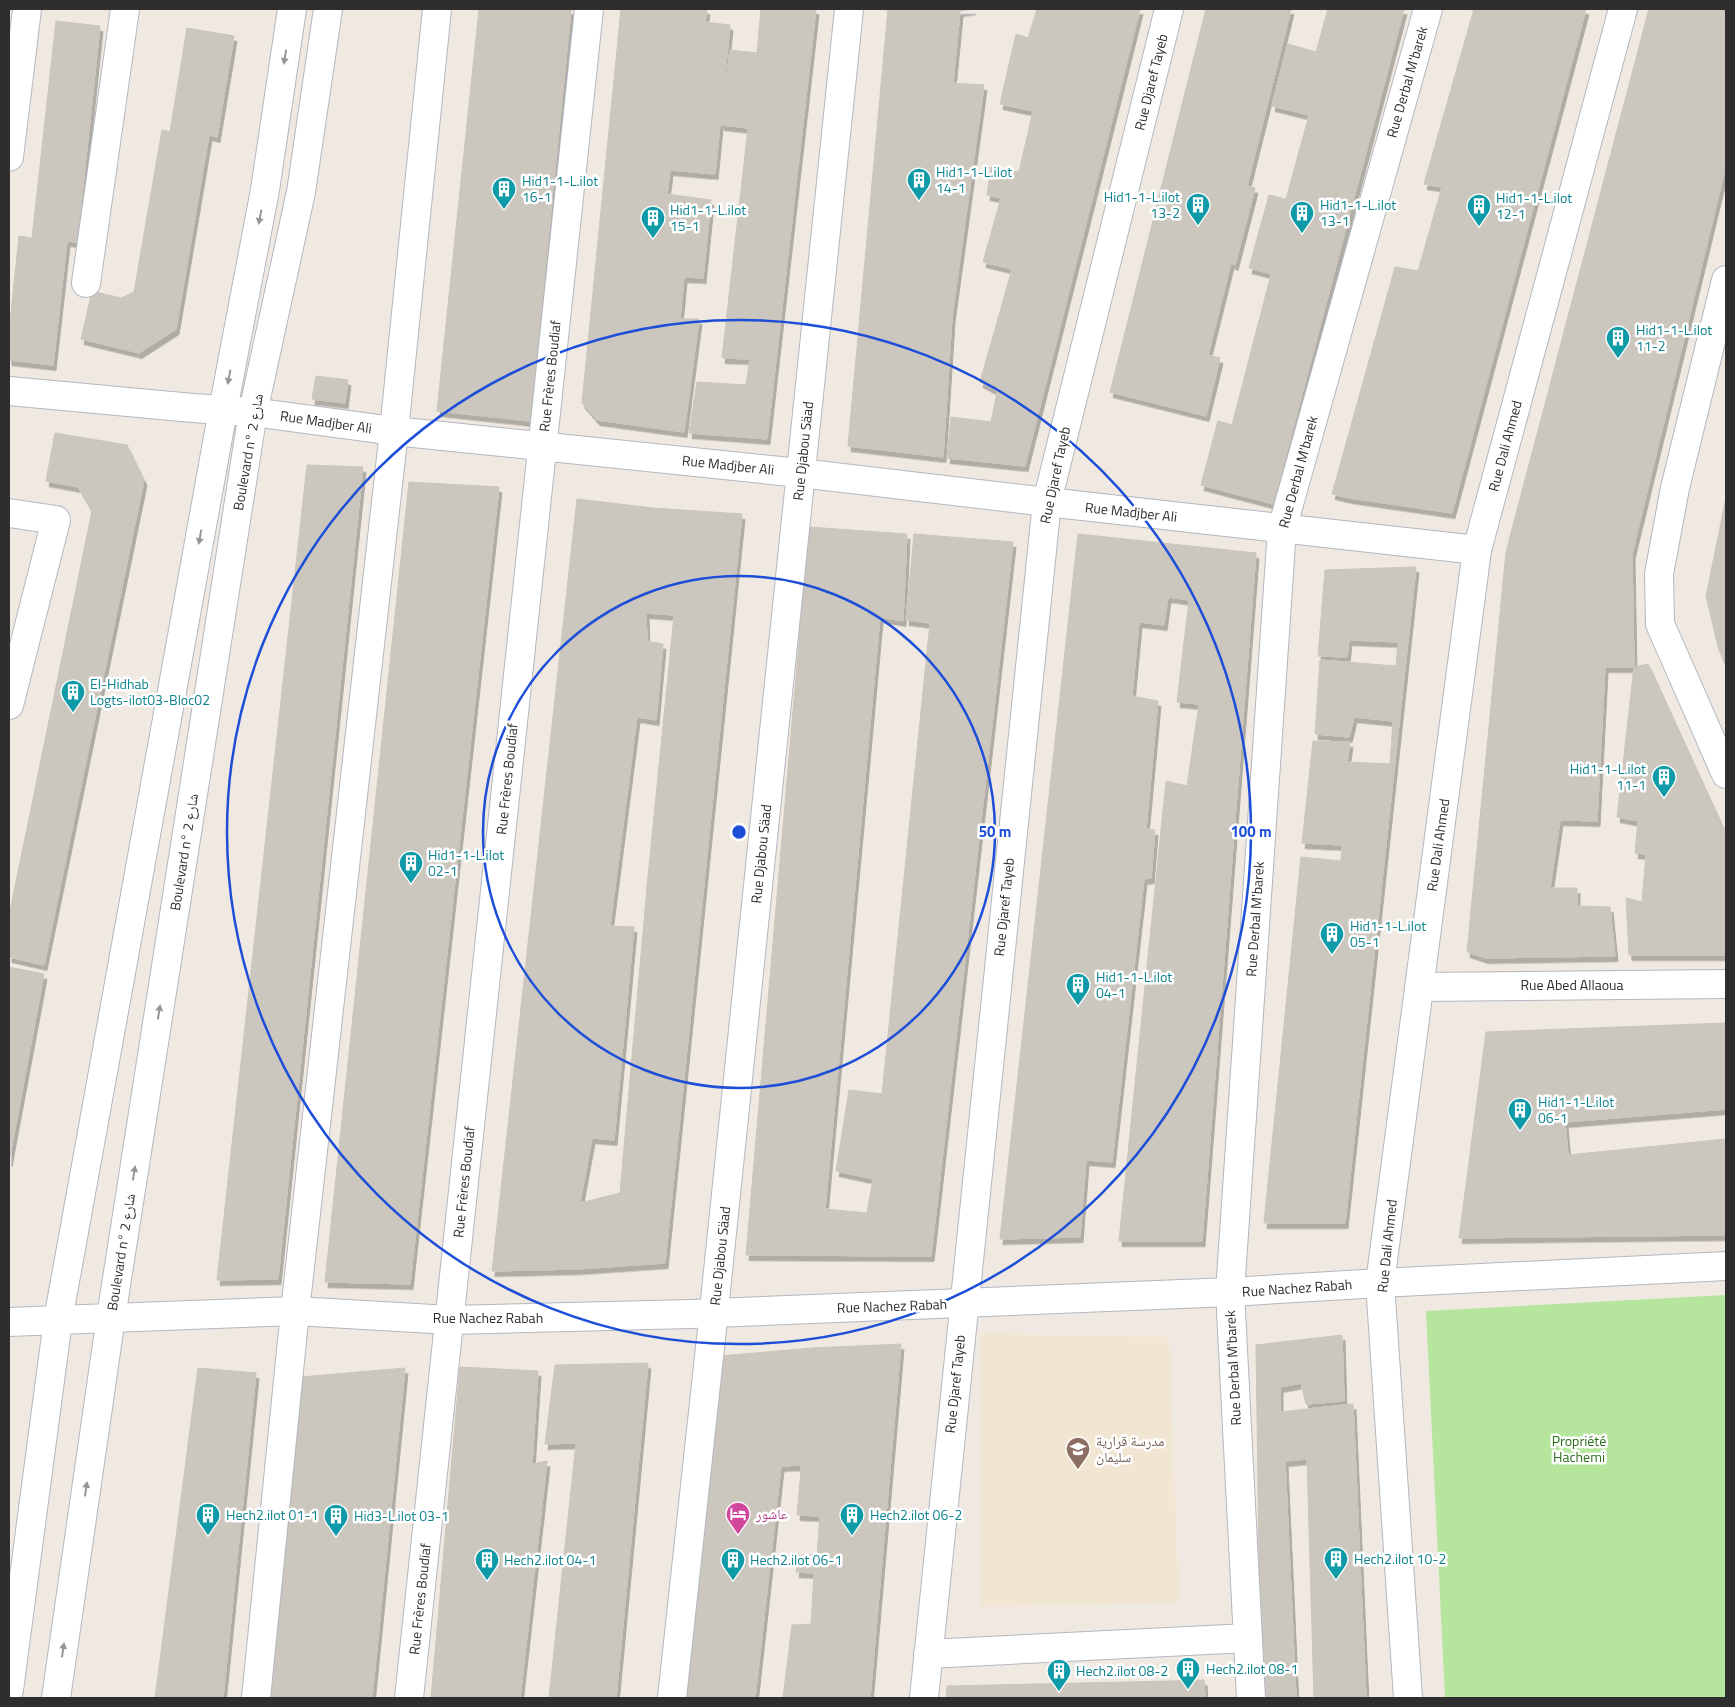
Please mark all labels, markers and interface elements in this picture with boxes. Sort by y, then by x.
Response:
street label: Rue Derbal M'barek [1381,23,1433,140]
street label: Rue Djaref Tayeb [1128,31,1173,132]
one-way arrow [281,49,289,65]
place label: Hid1-1-L.ilot 14-1 [936,161,1012,198]
building icon: Hid1-1-L.ilot 14-1 [906,167,932,201]
place label: Hid1-1-L.ilot 16-1 [522,170,598,207]
building icon: Hid1-1-L.ilot 16-1 [491,176,517,210]
place label: Hid1-1-L.ilot 13-2 [1104,186,1180,223]
place label: Hid1-1-L.ilot 12-1 [1496,187,1572,224]
building icon: Hid1-1-L.ilot 13-2 [1185,192,1211,226]
building icon: Hid1-1-L.ilot 12-1 [1466,193,1492,227]
place label: Hid1-1-L.ilot 13-1 [1320,194,1396,231]
place label: Hid1-1-L.ilot 15-1 [670,199,746,236]
building icon: Hid1-1-L.ilot 13-1 [1289,200,1315,234]
building icon: Hid1-1-L.ilot 15-1 [640,205,666,239]
one-way arrow [255,210,263,226]
street label: Rue Frères Boudiaf [533,319,566,433]
place label: Hid1-1-L.ilot 11-2 [1636,319,1712,356]
building icon: Hid1-1-L.ilot 11-2 [1605,325,1631,359]
one-way arrow [225,369,233,385]
street label: Boulevard n° شارع 2 [227,392,268,512]
street label: Rue Dali Ahmed [1482,398,1527,494]
street label: Rue Djabou Säad [787,400,818,502]
street label: Rue Madjber Ali [279,405,373,438]
street label: Rue Derbal M'barek [1272,413,1323,530]
street label: Rue Djaref Tayeb [1034,424,1075,525]
street label: Rue Madjber Ali [681,449,775,480]
street label: Rue Madjber Ali [1084,496,1178,527]
one-way arrow [196,529,204,544]
place label: El-Hidhab Logts-ilot03-Bloc02 [90,673,210,710]
building icon: El-Hidhab Logts-ilot03-Bloc02 [60,679,86,713]
street label: Rue Frères Boudiaf [490,722,523,836]
place label: Hid1-1-L.ilot 11-1 [1570,758,1646,795]
building icon: Hid1-1-L.ilot 11-1 [1651,764,1677,798]
street label: Boulevard n° شارع 2 [164,792,203,912]
street label: Rue Dali Ahmed [1421,797,1454,893]
street label: Rue Djabou Säad [745,803,776,905]
text: 50 m [979,820,1011,843]
text: 100 m [1230,820,1272,843]
centre of rings [730,823,748,841]
place label: Hid1-1-L.ilot 02-1 [428,844,504,881]
building icon: Hid1-1-L.ilot 02-1 [398,850,424,884]
street label: Rue Djaref Tayeb [988,857,1019,957]
street label: Rue Derbal M'barek [1240,860,1269,977]
place label: Hid1-1-L.ilot 05-1 [1350,915,1426,952]
building icon: Hid1-1-L.ilot 05-1 [1319,921,1345,955]
place label: Hid1-1-L.ilot 04-1 [1096,966,1172,1003]
building icon: Hid1-1-L.ilot 04-1 [1065,972,1091,1006]
street label: Rue Abed Allaoua [1520,974,1624,995]
one-way arrow [155,1004,163,1020]
place label: Hid1-1-L.ilot 06-1 [1538,1091,1614,1128]
building icon: Hid1-1-L.ilot 06-1 [1507,1097,1533,1131]
street label: Rue Frères Boudiaf [447,1125,480,1239]
one-way arrow [130,1164,138,1180]
street label: Boulevard n° شارع 2 [101,1192,140,1312]
street label: Rue Dali Ahmed [1371,1198,1402,1294]
street label: Rue Djabou Säad [704,1205,735,1307]
street label: Rue Nachez Rabah [1241,1273,1353,1302]
street label: Rue Nachez Rabah [836,1293,947,1318]
street label: Rue Nachez Rabah [433,1307,543,1328]
street label: Rue Derbal M'barek [1219,1310,1246,1426]
street label: Rue Djaref Tayeb [939,1334,970,1434]
place label: مدرسة قرارية سليمان [1096,1430,1164,1467]
park label: Propriété Hachemi [1552,1430,1606,1467]
school or university icon: مدرسة قرارية سليمان [1065,1436,1091,1470]
one-way arrow [82,1481,90,1497]
hotel icon: عاشور [725,1501,751,1535]
building icon: Hech2.ilot 01-1 [195,1502,221,1536]
building icon: Hech2.ilot 06-2 [839,1502,865,1536]
building icon: Hid3-L.ilot 03-1 [323,1503,349,1537]
place label: عاشور [755,1503,788,1524]
place label: Hech2.ilot 01-1 [226,1504,318,1525]
place label: Hech2.ilot 06-2 [870,1504,962,1525]
place label: Hid3-L.ilot 03-1 [354,1505,449,1526]
street label: Rue Frères Boudiaf [403,1542,436,1656]
building icon: Hech2.ilot 10-2 [1323,1546,1349,1580]
building icon: Hech2.ilot 04-1 [474,1547,500,1581]
building icon: Hech2.ilot 06-1 [720,1547,746,1581]
place label: Hech2.ilot 10-2 [1354,1548,1446,1569]
place label: Hech2.ilot 04-1 [504,1549,596,1570]
place label: Hech2.ilot 06-1 [750,1549,842,1570]
one-way arrow [59,1642,67,1658]
building icon: Hech2.ilot 08-1 [1175,1656,1201,1690]
building icon: Hech2.ilot 08-2 [1046,1658,1072,1692]
place label: Hech2.ilot 08-1 [1206,1658,1298,1679]
place label: Hech2.ilot 08-2 [1076,1660,1168,1681]

